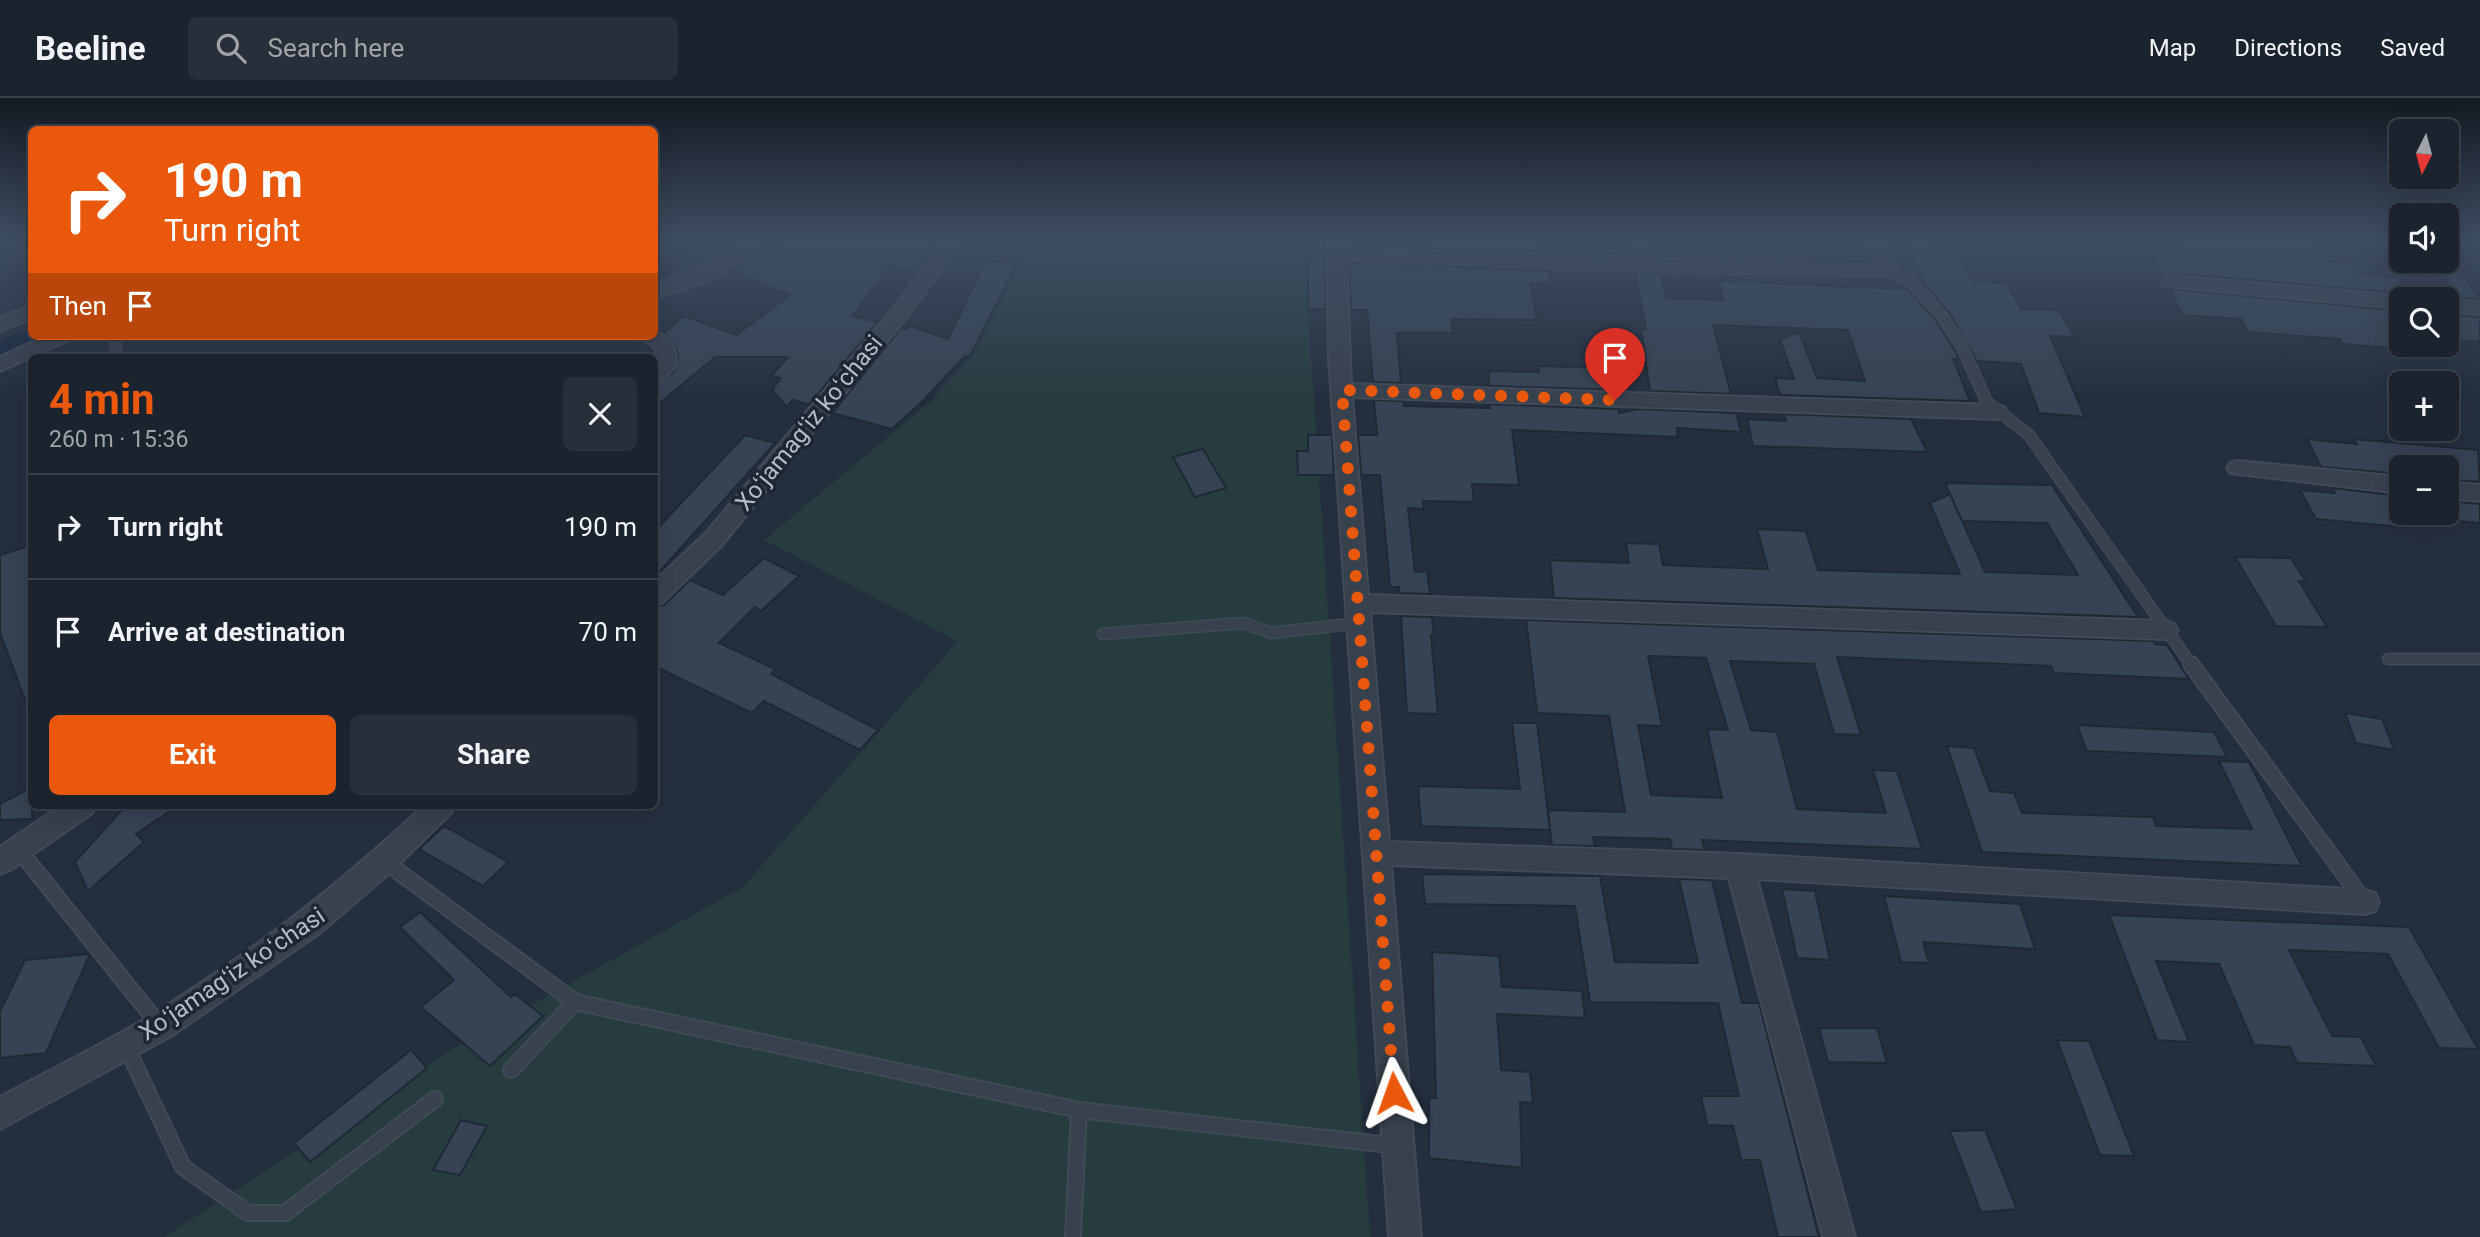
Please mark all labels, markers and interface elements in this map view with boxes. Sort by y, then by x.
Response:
search box [188,17,678,80]
text: Beeline [35,29,146,68]
icon: search [212,29,250,67]
text: Search here [268,33,404,63]
text: Map [2149,34,2196,62]
text: Directions [2234,34,2342,62]
text: Saved [2380,34,2445,62]
north arrow [2389,119,2459,189]
map controls [2389,119,2459,525]
text: 190 m [164,152,303,209]
icon: right [49,154,140,245]
button: sound [2389,203,2459,273]
text: Turn right [164,211,300,249]
icon: arrive [121,287,159,325]
button: search [2389,287,2459,357]
text: Then [49,291,107,321]
pin [1585,328,1645,400]
street label: Xoʻjamagʻiz koʻchasi [730,330,888,516]
icon: arrive [1596,339,1634,377]
button: + [2389,371,2459,441]
text: 4 min [49,375,155,424]
button: close [563,377,637,451]
text: 260 m · 15:36 [49,426,188,453]
button: − [2389,455,2459,525]
icon: right [49,508,87,546]
text: Turn right [108,512,223,542]
text: 190 m [564,512,637,542]
icon: arrive [49,613,87,651]
text: Arrive at destination [108,617,345,647]
text: 70 m [579,617,637,647]
button: Exit [49,715,336,795]
button: Share [350,715,637,795]
street label: Xoʻjamagʻiz koʻchasi [134,902,330,1046]
position arrow [1357,1056,1431,1130]

